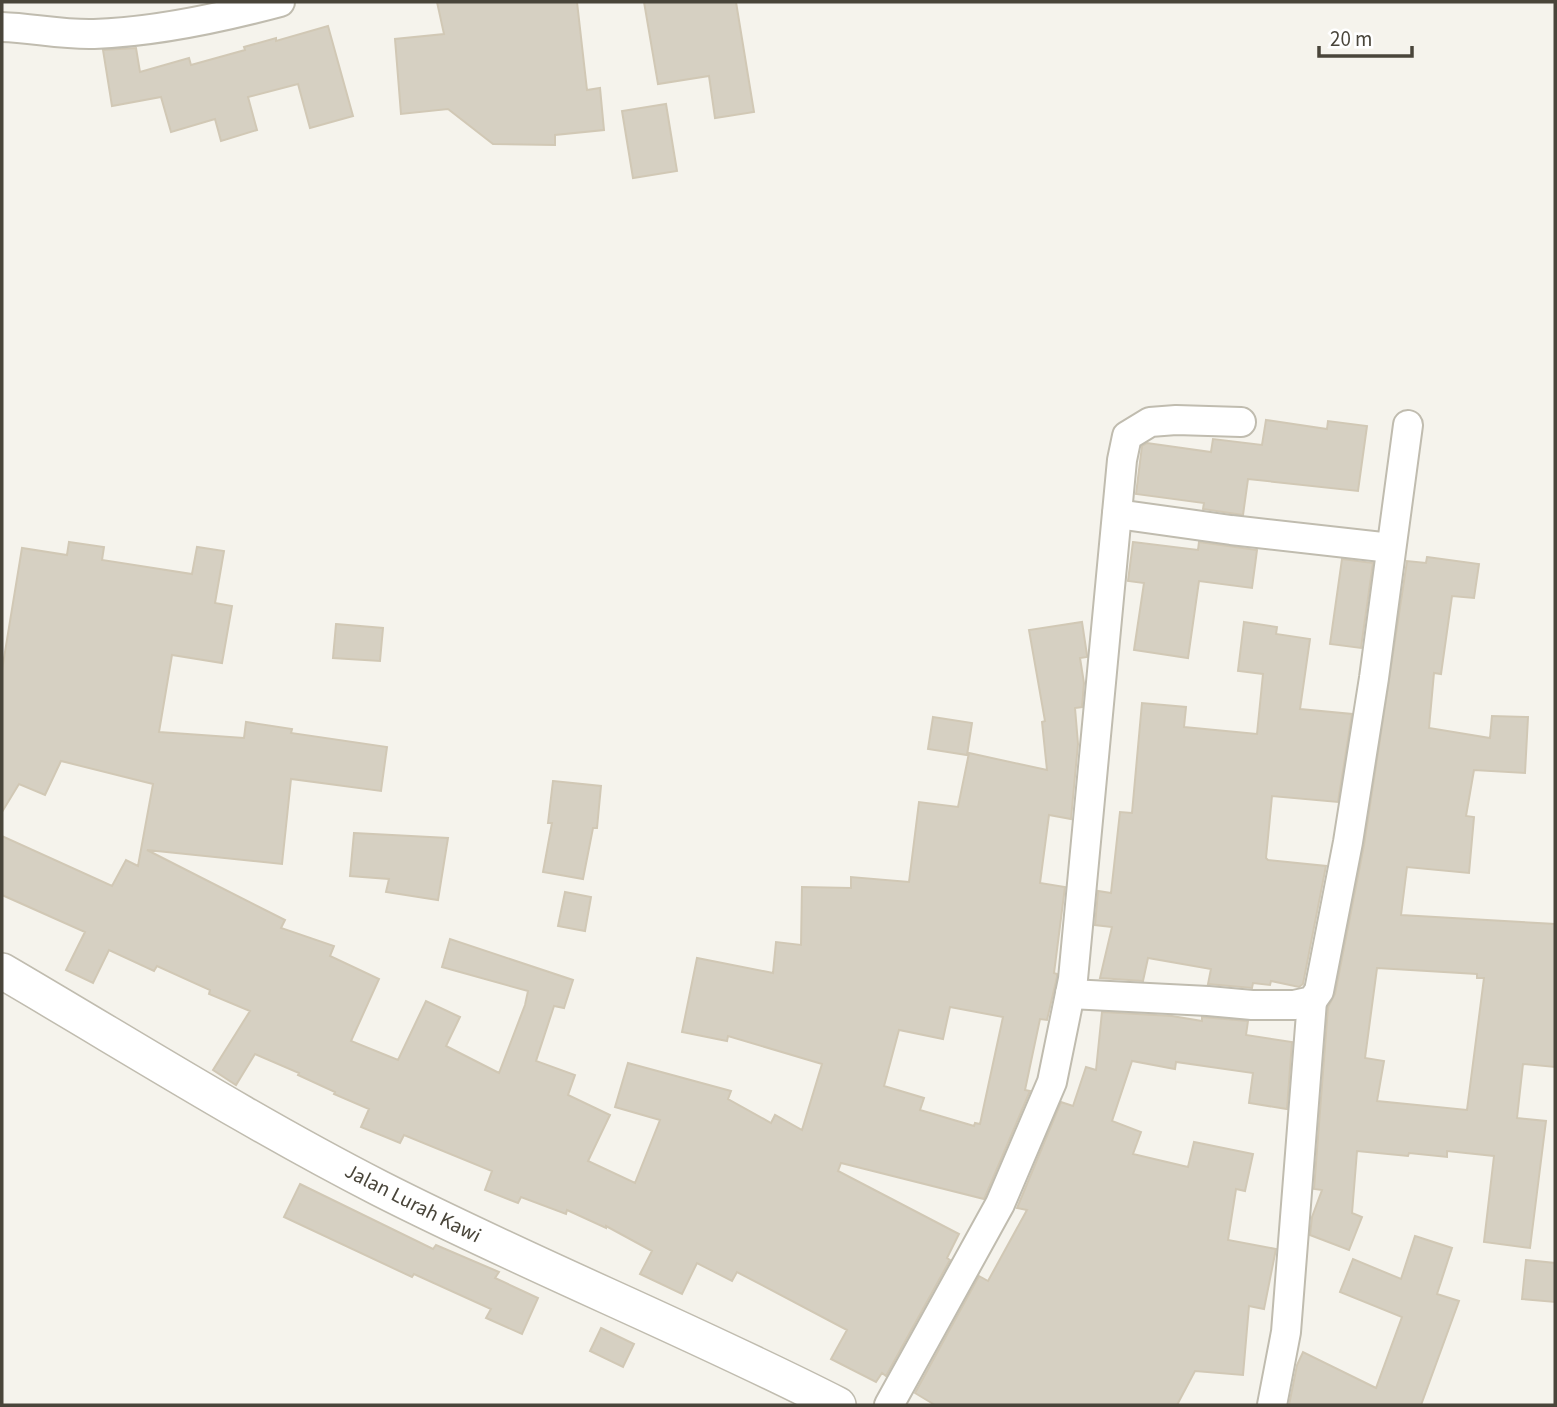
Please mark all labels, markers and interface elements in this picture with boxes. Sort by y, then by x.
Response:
scale bar [1319,14,1412,58]
text: 20 m [1330,24,1372,54]
street label: Jalan Lurah Kawi [339,1156,487,1250]

